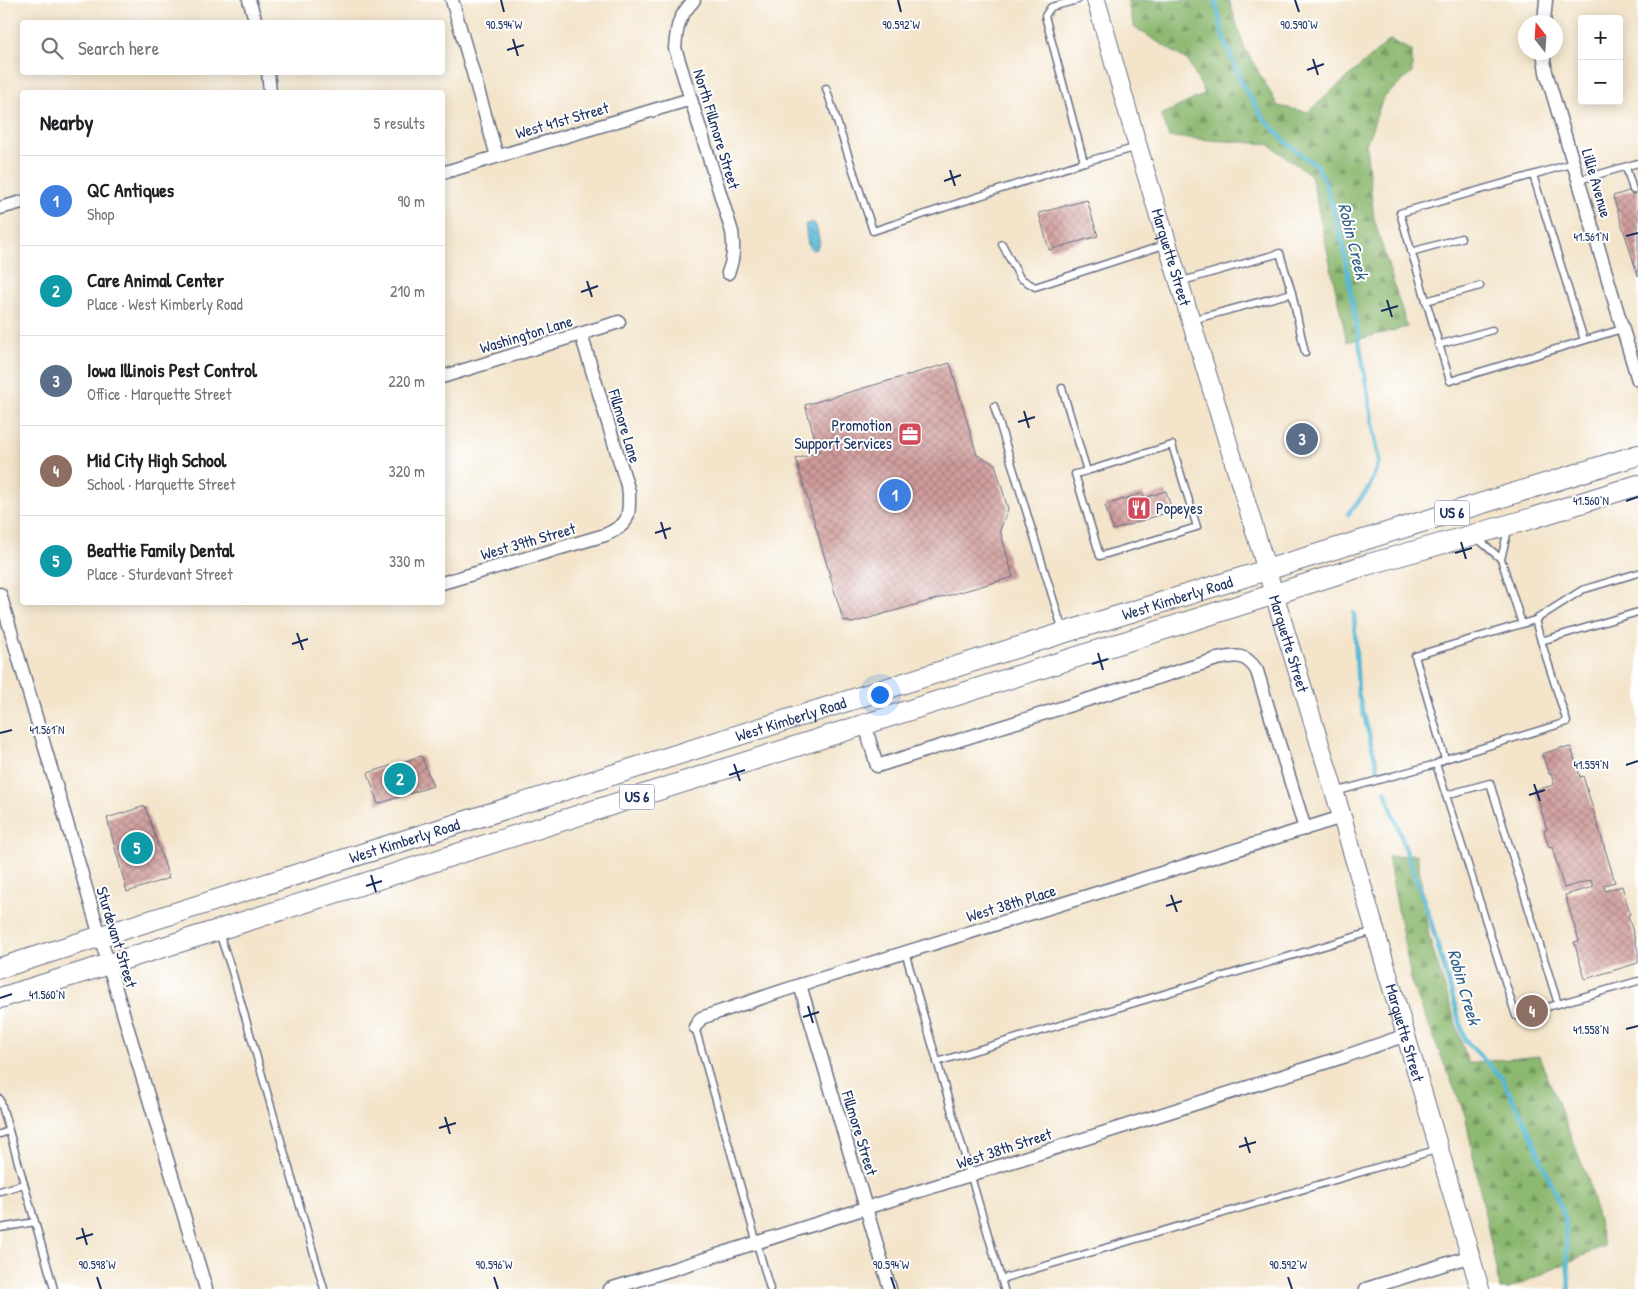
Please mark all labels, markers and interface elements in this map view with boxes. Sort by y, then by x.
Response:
north arrow [1518,15,1563,60]
map controls [1578,15,1623,105]
button: + [1578,15,1623,60]
text: 90.594°W [486,16,523,33]
text: 90.592°W [882,16,920,33]
text: 90.590°W [1280,16,1318,33]
search box [20,20,445,75]
icon: search [38,34,66,62]
text: Search here [78,35,159,61]
button: − [1578,60,1623,105]
street label: North Fillmore Street [688,66,746,192]
street label: West 41st Street [513,96,612,144]
text: Nearby [40,108,93,137]
text: 5 results [374,112,425,134]
street label: Lillie Avenue [1577,146,1617,221]
text: QC Antiques [87,177,174,203]
text: 1 [53,190,59,212]
text: 90 m [397,190,425,212]
water label: Robin Creek [1332,200,1375,283]
text: Shop [87,203,114,225]
street label: Marquette Street [1146,206,1197,309]
text: 41.561°N [1574,228,1608,245]
text: Care Animal Center [87,267,224,293]
text: 2 [52,280,60,302]
text: 210 m [390,280,425,302]
text: Place · West Kimberly Road [87,293,243,315]
street label: Washington Lane [477,309,576,359]
text: Iowa Illinois Pest Control [87,357,257,383]
text: 3 [52,370,60,392]
text: 220 m [388,370,425,392]
text: Office · Marquette Street [87,383,231,405]
street label: Fillmore Lane [603,386,647,466]
place label: Promotion Support Services [794,414,892,454]
pin: 3 [1286,420,1318,458]
office icon: Promotion Support Services [897,421,923,447]
text: Mid City High School [87,447,226,473]
text: 4 [53,460,59,482]
text: 320 m [389,460,425,482]
text: School · Marquette Street [87,473,235,495]
pin: 1 [879,476,911,514]
text: 41.560°N [1573,492,1609,509]
restaurant icon: Popeyes [1126,495,1152,521]
place label: Popeyes [1156,497,1203,519]
road number: US 6 [1434,500,1470,526]
street label: West 39th Street [478,517,578,565]
text: Beattie Family Dental [87,537,234,563]
text: 5 [53,550,59,572]
text: 330 m [389,550,425,572]
text: Place · Sturdevant Street [87,563,233,585]
street label: West Kimberly Road [1119,570,1235,625]
street label: Marquette Street [1264,592,1315,695]
your location [867,682,893,708]
street label: West Kimberly Road [733,691,849,747]
text: 41.561°N [30,721,64,738]
text: 41.559°N [1573,756,1609,773]
pin: 2 [384,760,416,798]
road number: US 6 [620,784,654,810]
street label: West Kimberly Road [346,813,462,868]
pin: 5 [121,829,153,867]
street label: West 38th Place [964,879,1059,927]
street label: Sturdevant Street [91,884,143,991]
water label: Robin Creek [1442,946,1488,1029]
street label: Marquette Street [1380,981,1430,1085]
text: 41.560°N [29,986,65,1003]
pin: 4 [1516,992,1548,1030]
text: 41.558°N [1573,1021,1609,1038]
street label: Fillmore Street [836,1087,883,1178]
street label: West 38th Street [954,1122,1055,1174]
text: 90.598°W [78,1256,116,1273]
text: 90.596°W [476,1256,513,1273]
text: 90.594°W [873,1256,910,1273]
text: 90.592°W [1269,1256,1307,1273]

